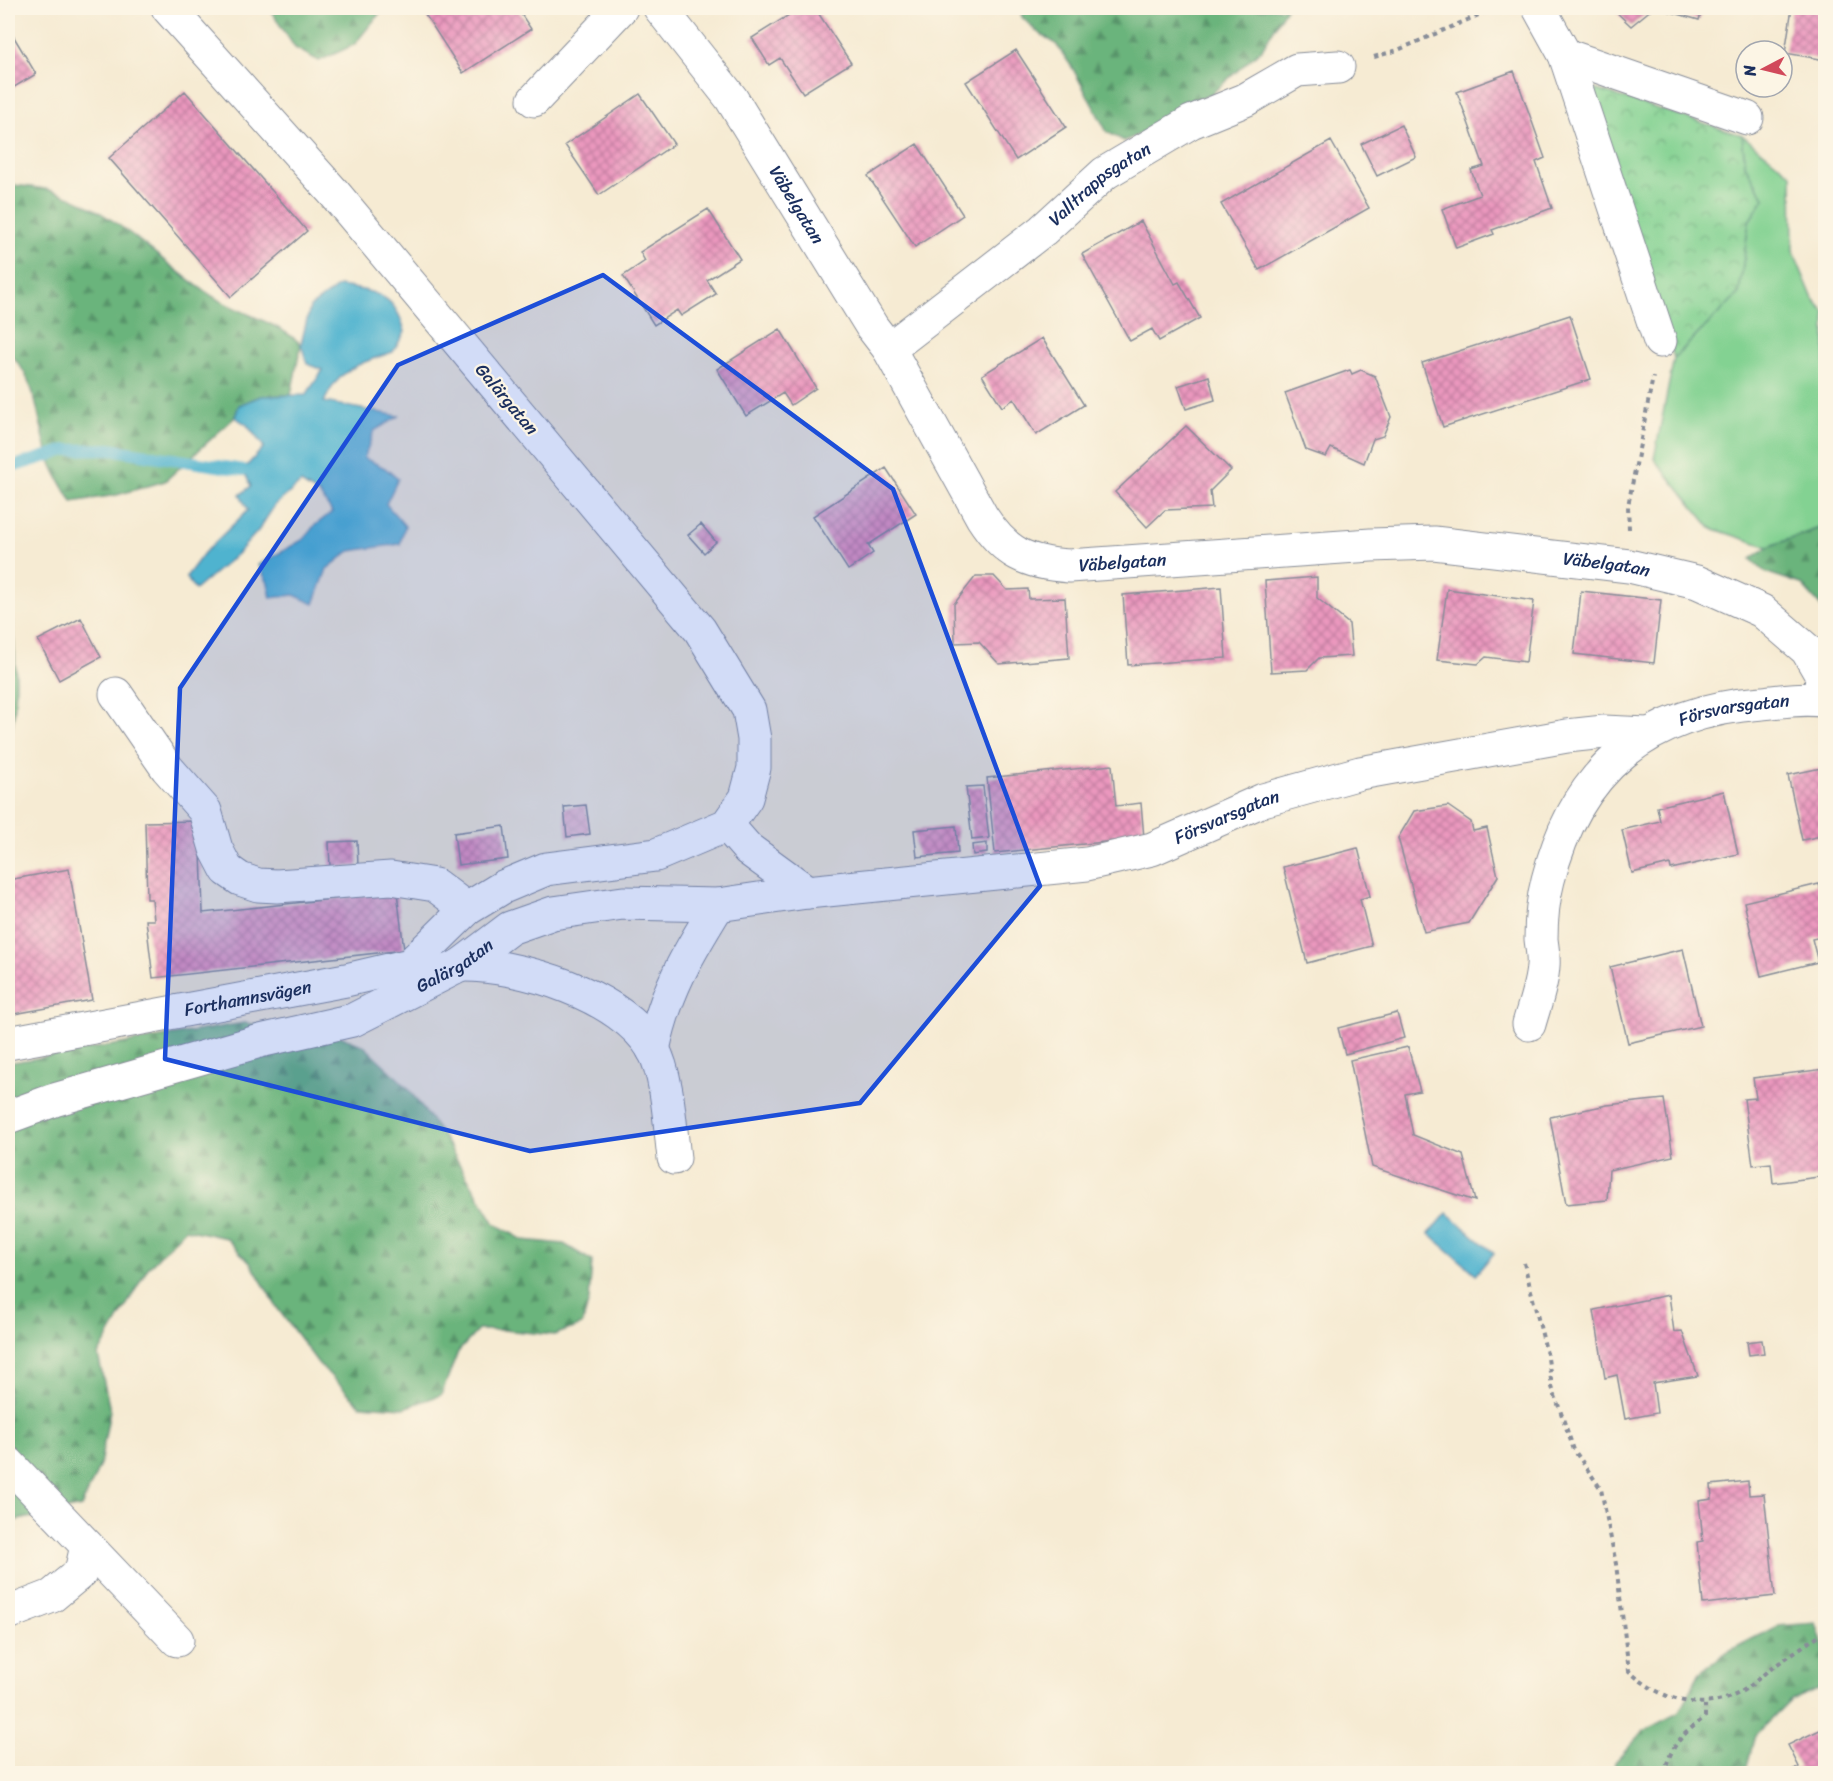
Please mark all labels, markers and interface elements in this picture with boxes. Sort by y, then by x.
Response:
north arrow [1734,39,1794,99]
text: N [1734,63,1765,79]
street label: Valltrappsgatan [1041,133,1157,234]
street label: Väbelgatan [760,159,833,251]
street label: Galärgatan [467,356,547,443]
street label: Väbelgatan [1561,542,1654,587]
street label: Väbelgatan [1078,543,1168,581]
street label: Försvarsgatan [1674,684,1791,735]
street label: Försvarsgatan [1169,780,1283,853]
street label: Galärgatan [410,929,501,1002]
street label: Forthamnsvägen [181,971,315,1026]

